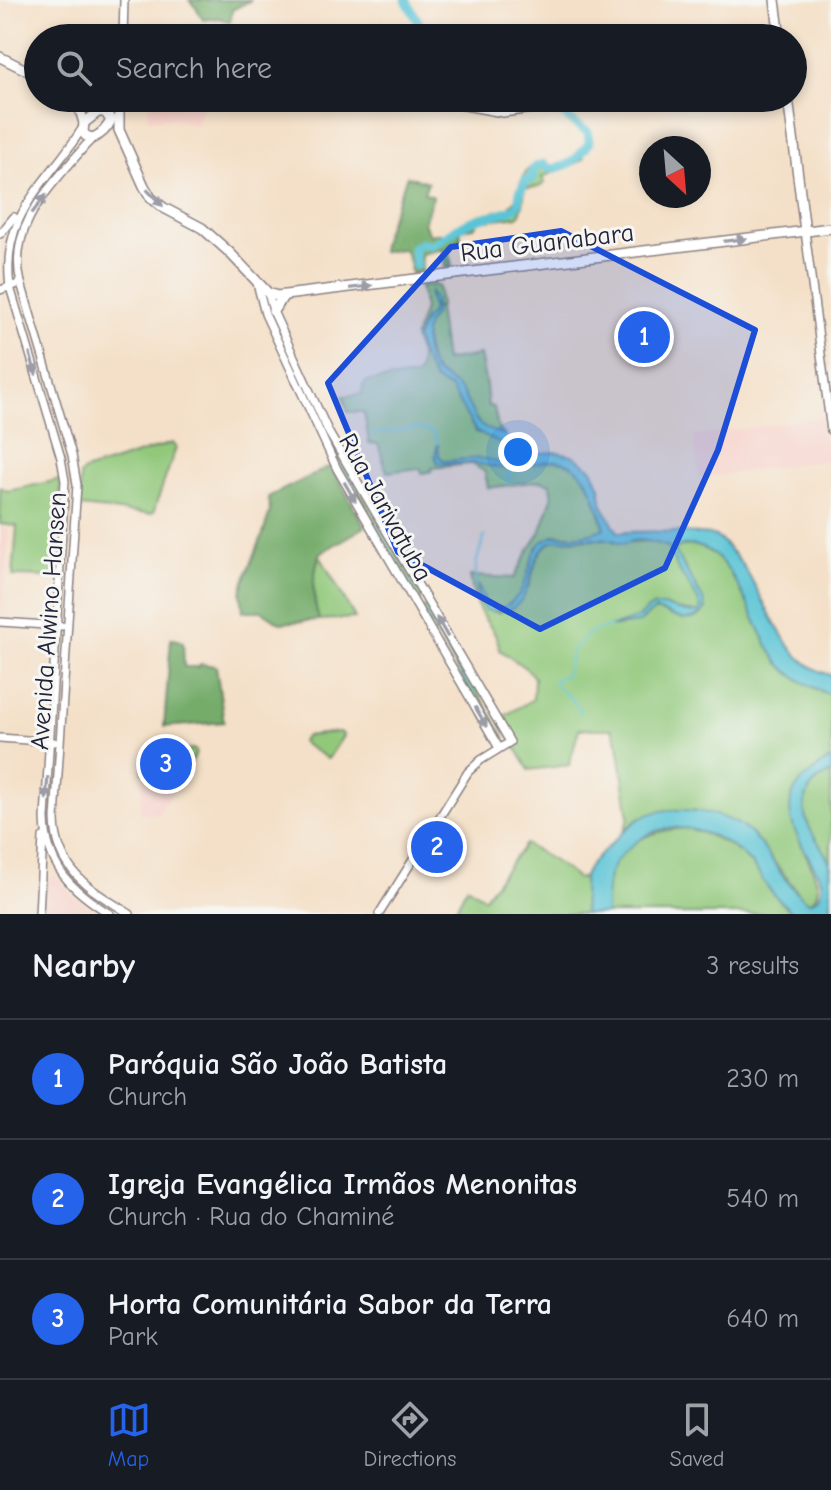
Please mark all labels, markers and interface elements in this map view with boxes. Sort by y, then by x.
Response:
search box [24,24,807,112]
icon: search [52,46,96,90]
text: Search here [116,51,272,86]
north arrow [639,136,711,208]
one-way arrow [145,188,163,207]
one-way arrow [30,194,46,214]
street label: Rua Guanabara [459,217,636,269]
one-way arrow [723,233,748,246]
one-way arrow [348,280,373,293]
pin: 1 [618,307,670,367]
one-way arrow [27,353,40,377]
street label: Rua Jarivatuba [332,428,438,587]
your location [498,432,538,472]
one-way arrow [343,481,357,503]
street label: Avenida Alwino Hansen [25,491,73,751]
one-way arrow [435,616,449,638]
one-way arrow [473,706,487,728]
pin: 3 [140,734,192,794]
one-way arrow [40,775,53,801]
pin: 2 [411,817,463,877]
text: Nearby [32,946,135,986]
text: 3 results [706,951,799,981]
text: Paróquia São João Batista [108,1047,447,1082]
text: 1 [53,1064,63,1094]
text: 230 m [726,1064,799,1094]
text: Church [108,1082,187,1112]
text: Igreja Evangélica Irmãos Menonitas [108,1167,577,1202]
text: 2 [52,1184,64,1214]
text: 540 m [726,1184,799,1214]
text: Church · Rua do Chaminé [108,1202,394,1232]
text: Horta Comunitária Sabor da Terra [108,1287,552,1322]
text: 3 [52,1304,64,1334]
text: 640 m [726,1304,799,1334]
text: Park [108,1322,158,1352]
tab: Map [107,1398,151,1472]
tab: Directions [364,1398,457,1472]
tab: Saved [670,1398,724,1472]

